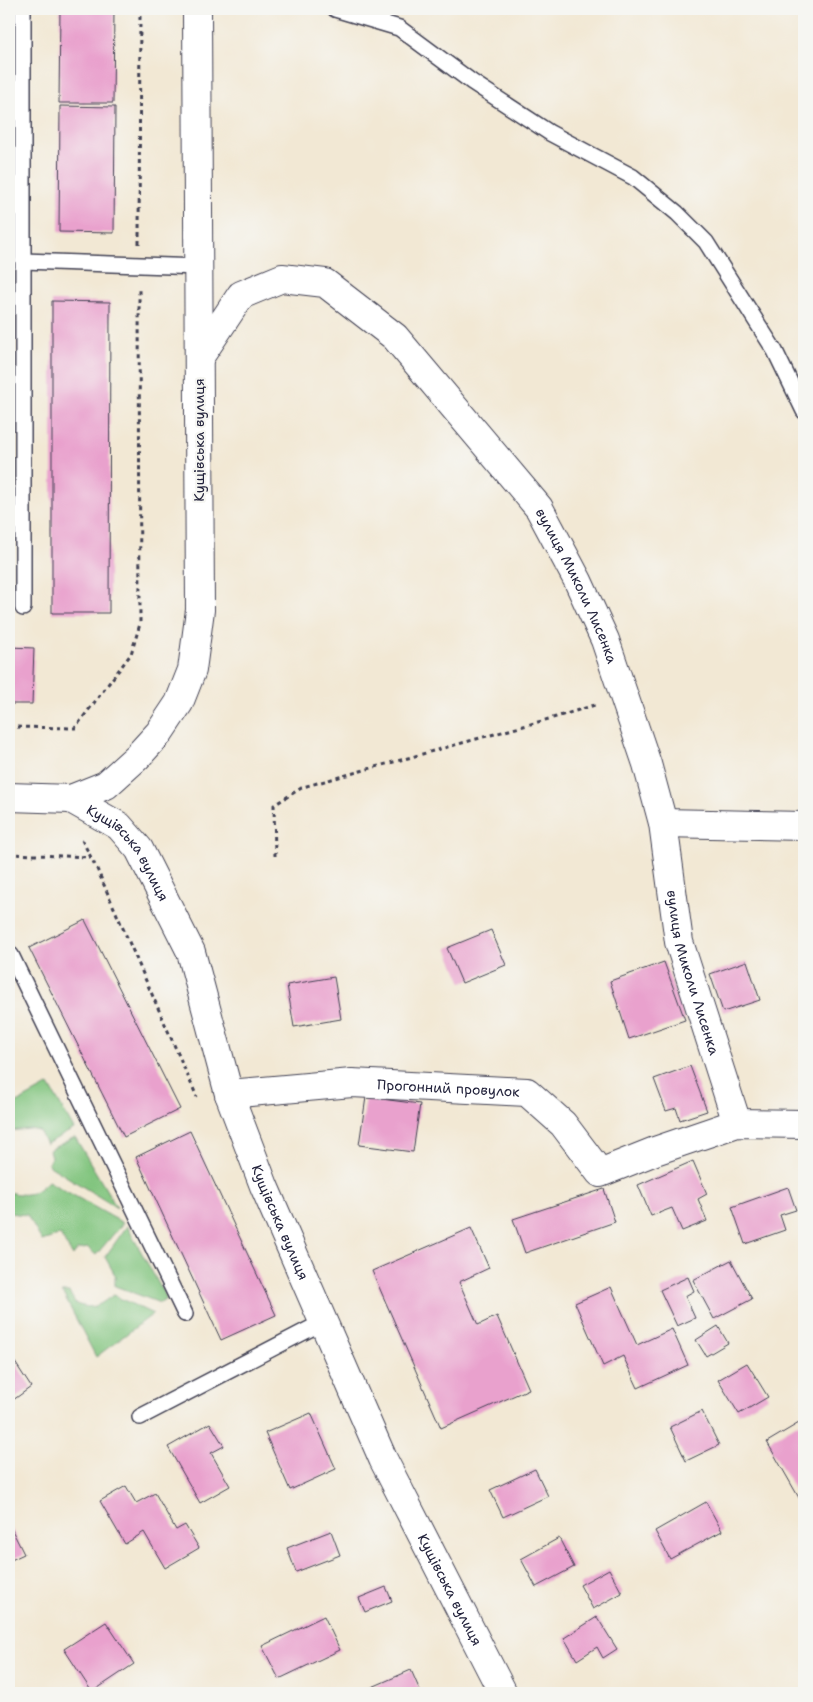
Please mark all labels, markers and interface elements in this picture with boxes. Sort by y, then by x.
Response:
street label: Кущівська вулиця [190,378,208,502]
street label: вулиця Миколи Лисенка [532,505,621,666]
street label: Кущівська вулиця [83,801,173,904]
street label: вулиця Миколи Лисенка [663,889,724,1057]
street label: Прогонний провулок [377,1075,521,1101]
street label: Кущівська вулиця [248,1162,313,1283]
street label: Кущівська вулиця [414,1531,486,1649]

